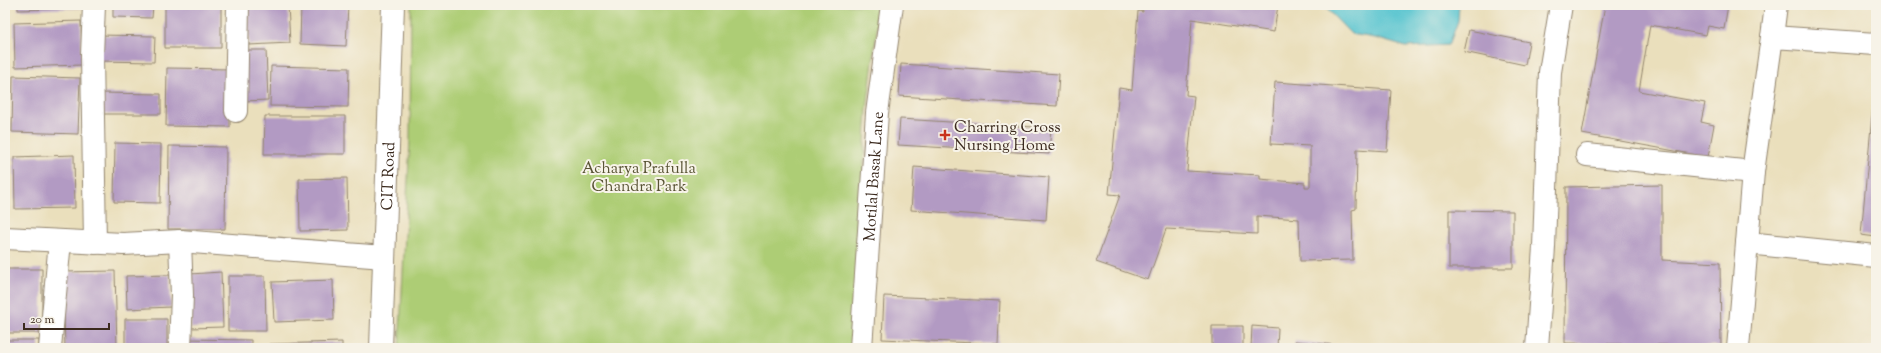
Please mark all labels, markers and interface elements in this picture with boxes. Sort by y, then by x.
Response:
street label: Motilal Basak Lane [859,111,891,242]
place label: Charring Cross Nursing Home [954,117,1061,158]
marker: Charring Cross Nursing Home [939,129,951,141]
street label: CIT Road [377,141,402,211]
park label: Acharya Prafulla Chandra Park [582,158,697,199]
scale bar [24,305,109,331]
text: 20 m [30,311,55,329]

